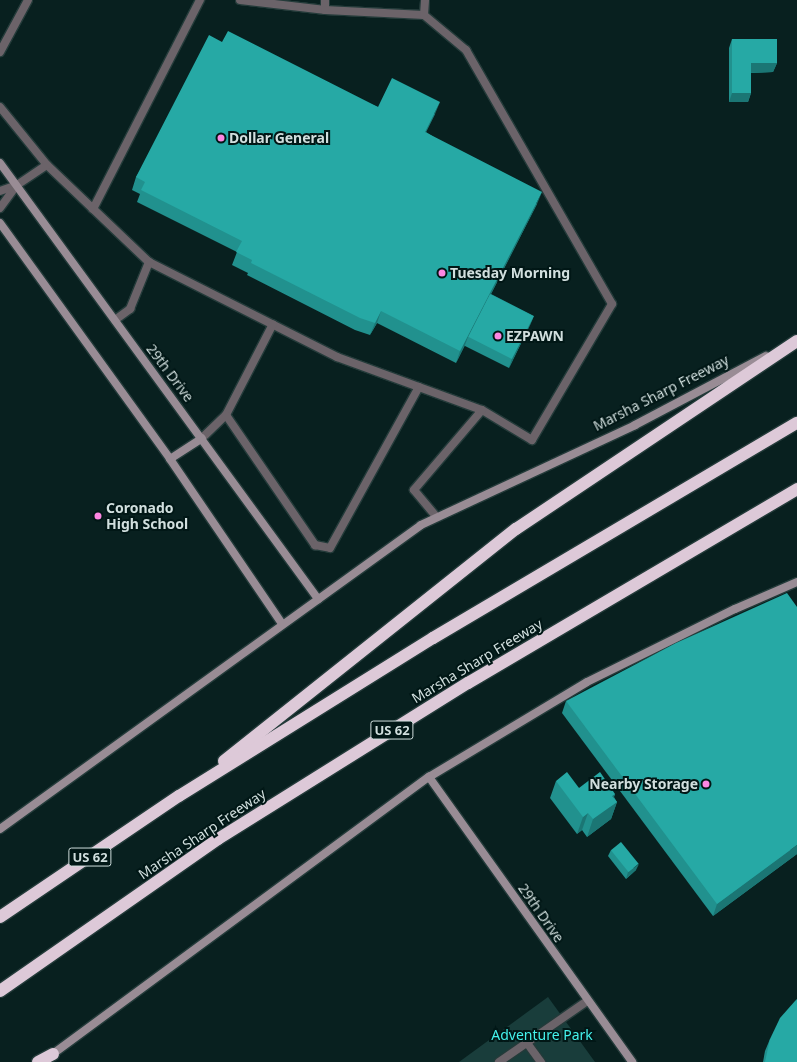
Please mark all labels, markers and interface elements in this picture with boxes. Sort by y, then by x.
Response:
place label: Dollar General [229,130,329,146]
marker: Dollar General [216,133,226,143]
place label: Tuesday Morning [450,265,570,281]
marker: Tuesday Morning [437,268,447,278]
place label: EZPAWN [506,328,564,344]
marker: EZPAWN [493,331,503,341]
street label: 29th Drive [143,341,197,405]
street label: Marsha Sharp Freeway [591,352,731,434]
place label: Coronado High School [106,500,188,532]
marker: Coronado High School [93,511,103,521]
street label: Marsha Sharp Freeway [409,615,545,707]
road number: US 62 [370,719,414,741]
place label: Nearby Storage [589,776,698,792]
marker: Nearby Storage [701,779,711,789]
street label: Marsha Sharp Freeway [135,785,269,883]
road number: US 62 [68,846,112,868]
street label: 29th Drive [515,880,567,946]
park label: Adventure Park [491,1027,593,1043]

